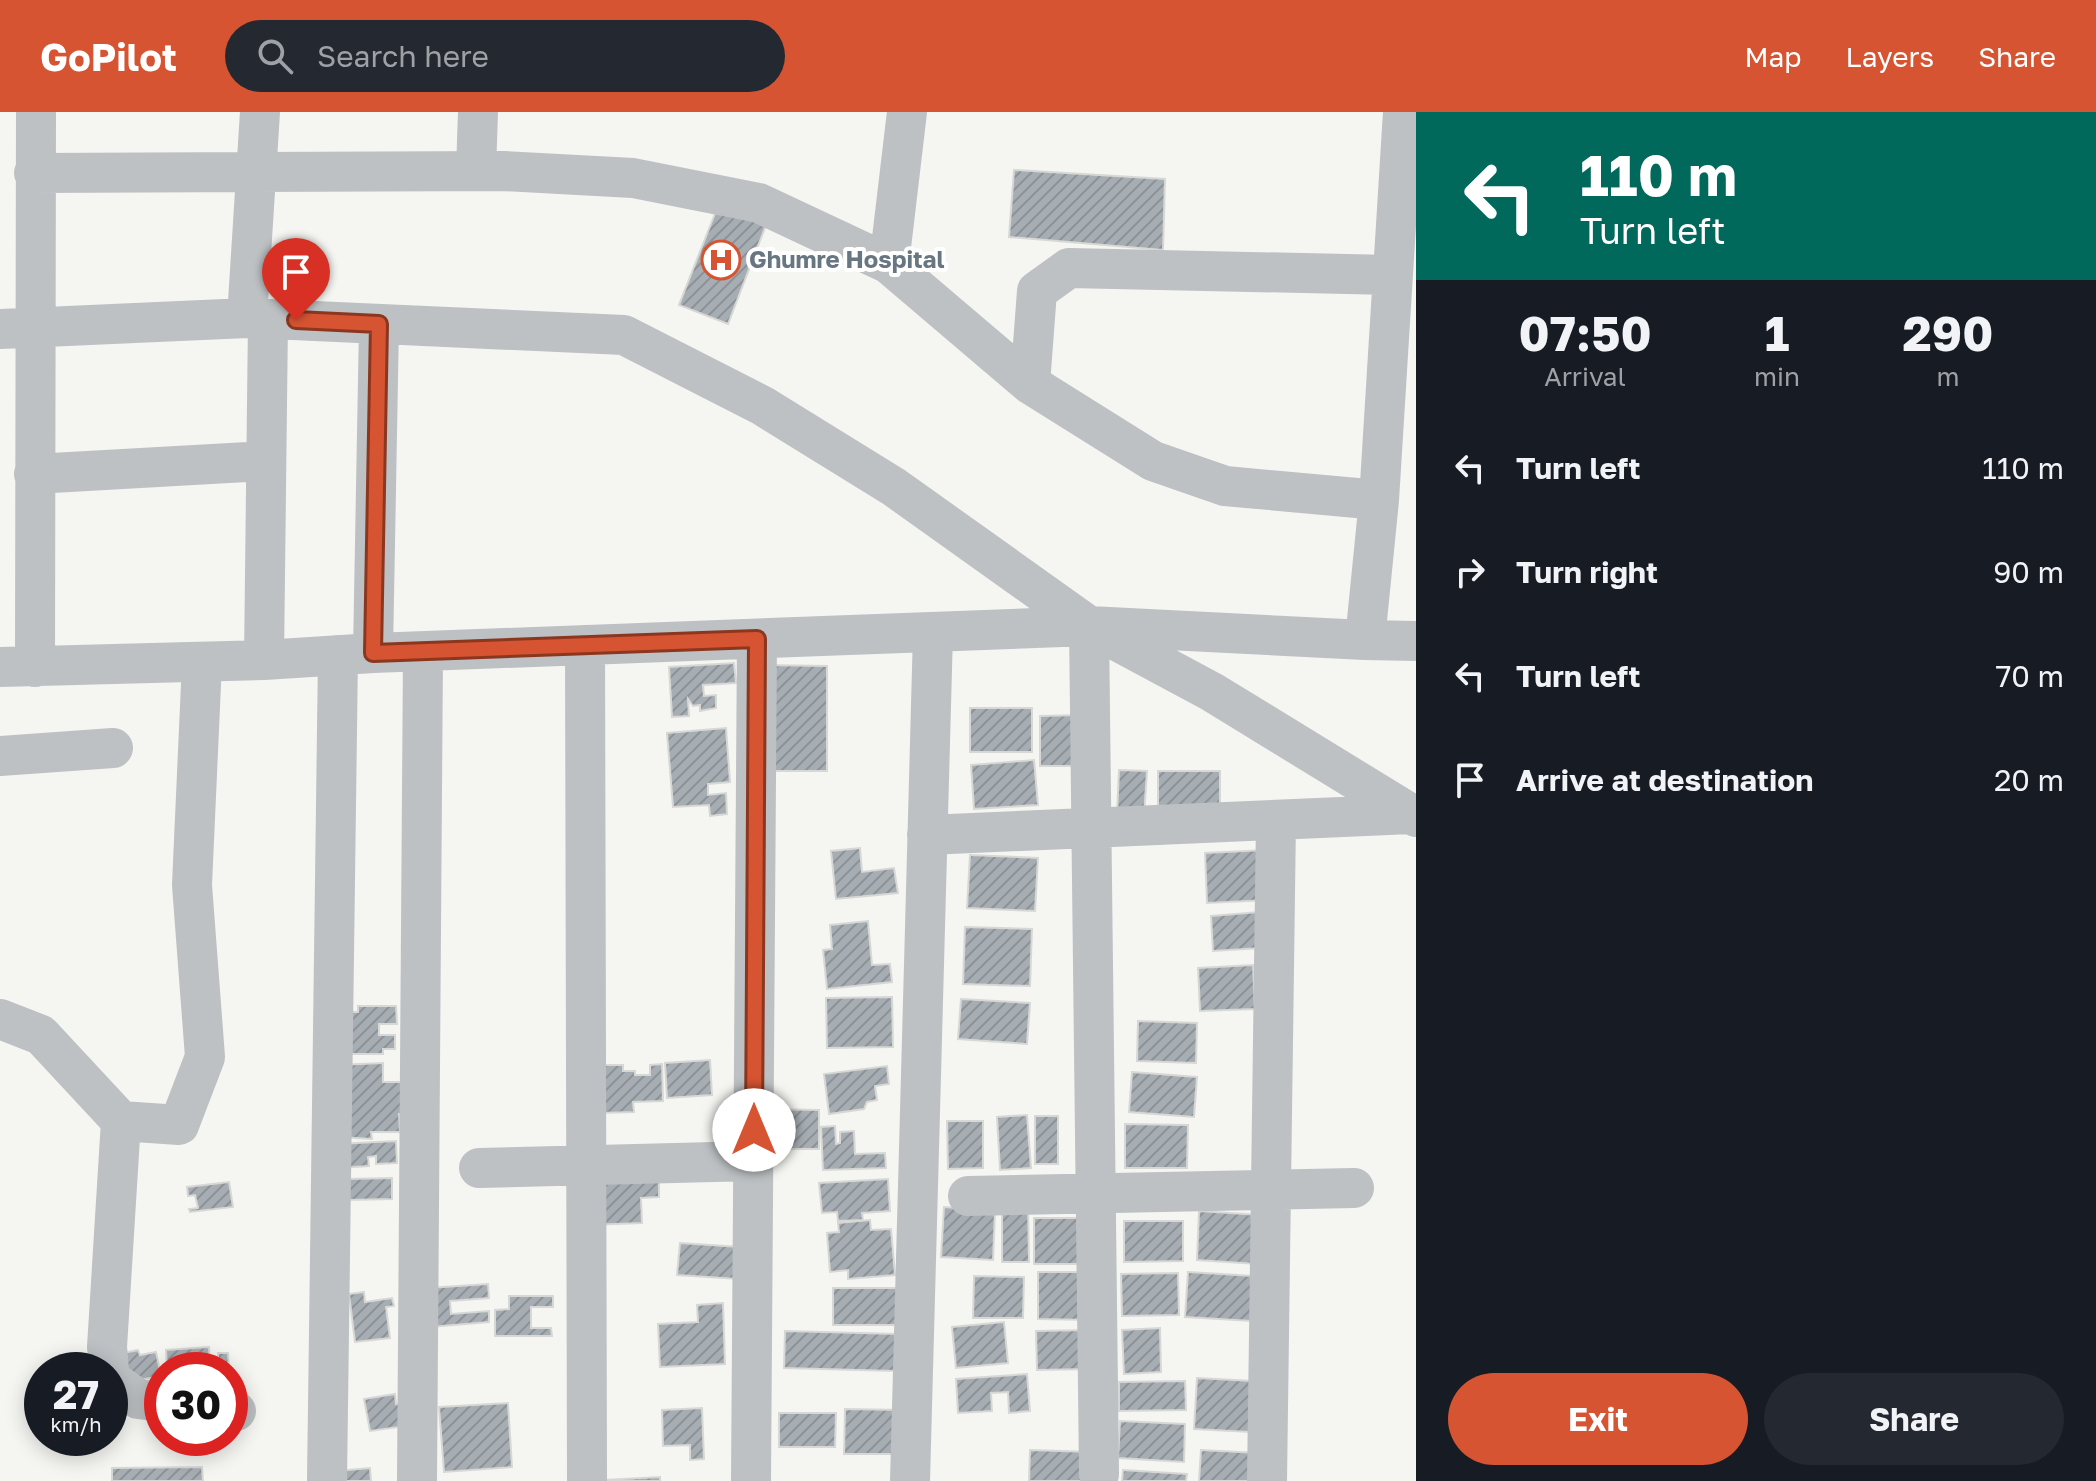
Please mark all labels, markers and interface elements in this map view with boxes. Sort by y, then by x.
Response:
search box [225,20,785,92]
text: GoPilot [40,34,177,79]
icon: search [253,34,297,78]
text: Search here [317,38,489,74]
text: Map [1744,40,1802,73]
text: Layers [1846,40,1934,73]
text: Share [1978,40,2056,73]
text: 110 m [1580,141,1737,208]
icon: left [1448,144,1552,248]
text: Turn left [1580,209,1726,252]
pin [262,238,330,320]
hospital icon: Ghumre Hospital [700,239,742,281]
place label: Ghumre Hospital [749,244,945,273]
icon: arrive [274,250,318,294]
text: 07:50 [1518,304,1652,362]
text: 1 [1765,304,1789,362]
text: 290 [1903,304,1994,362]
text: Arrival [1544,361,1626,392]
text: min [1754,361,1800,392]
text: m [1937,361,1960,392]
icon: left [1448,446,1492,490]
text: Turn left [1516,450,1641,486]
text: 110 m [1982,450,2064,486]
icon: right [1448,550,1492,594]
text: Turn right [1516,554,1658,590]
text: 90 m [1993,554,2064,590]
icon: left [1448,654,1492,698]
text: Turn left [1516,658,1641,694]
text: 70 m [1995,658,2064,694]
icon: arrive [1448,758,1492,802]
text: Arrive at destination [1516,762,1813,798]
text: 20 m [1994,762,2064,798]
position arrow [712,1088,796,1172]
speed limit sign: 30 [144,1352,248,1456]
text: 27 [53,1370,99,1418]
button: Exit [1448,1373,1748,1465]
button: Share [1764,1373,2064,1465]
text: km/h [51,1412,101,1436]

